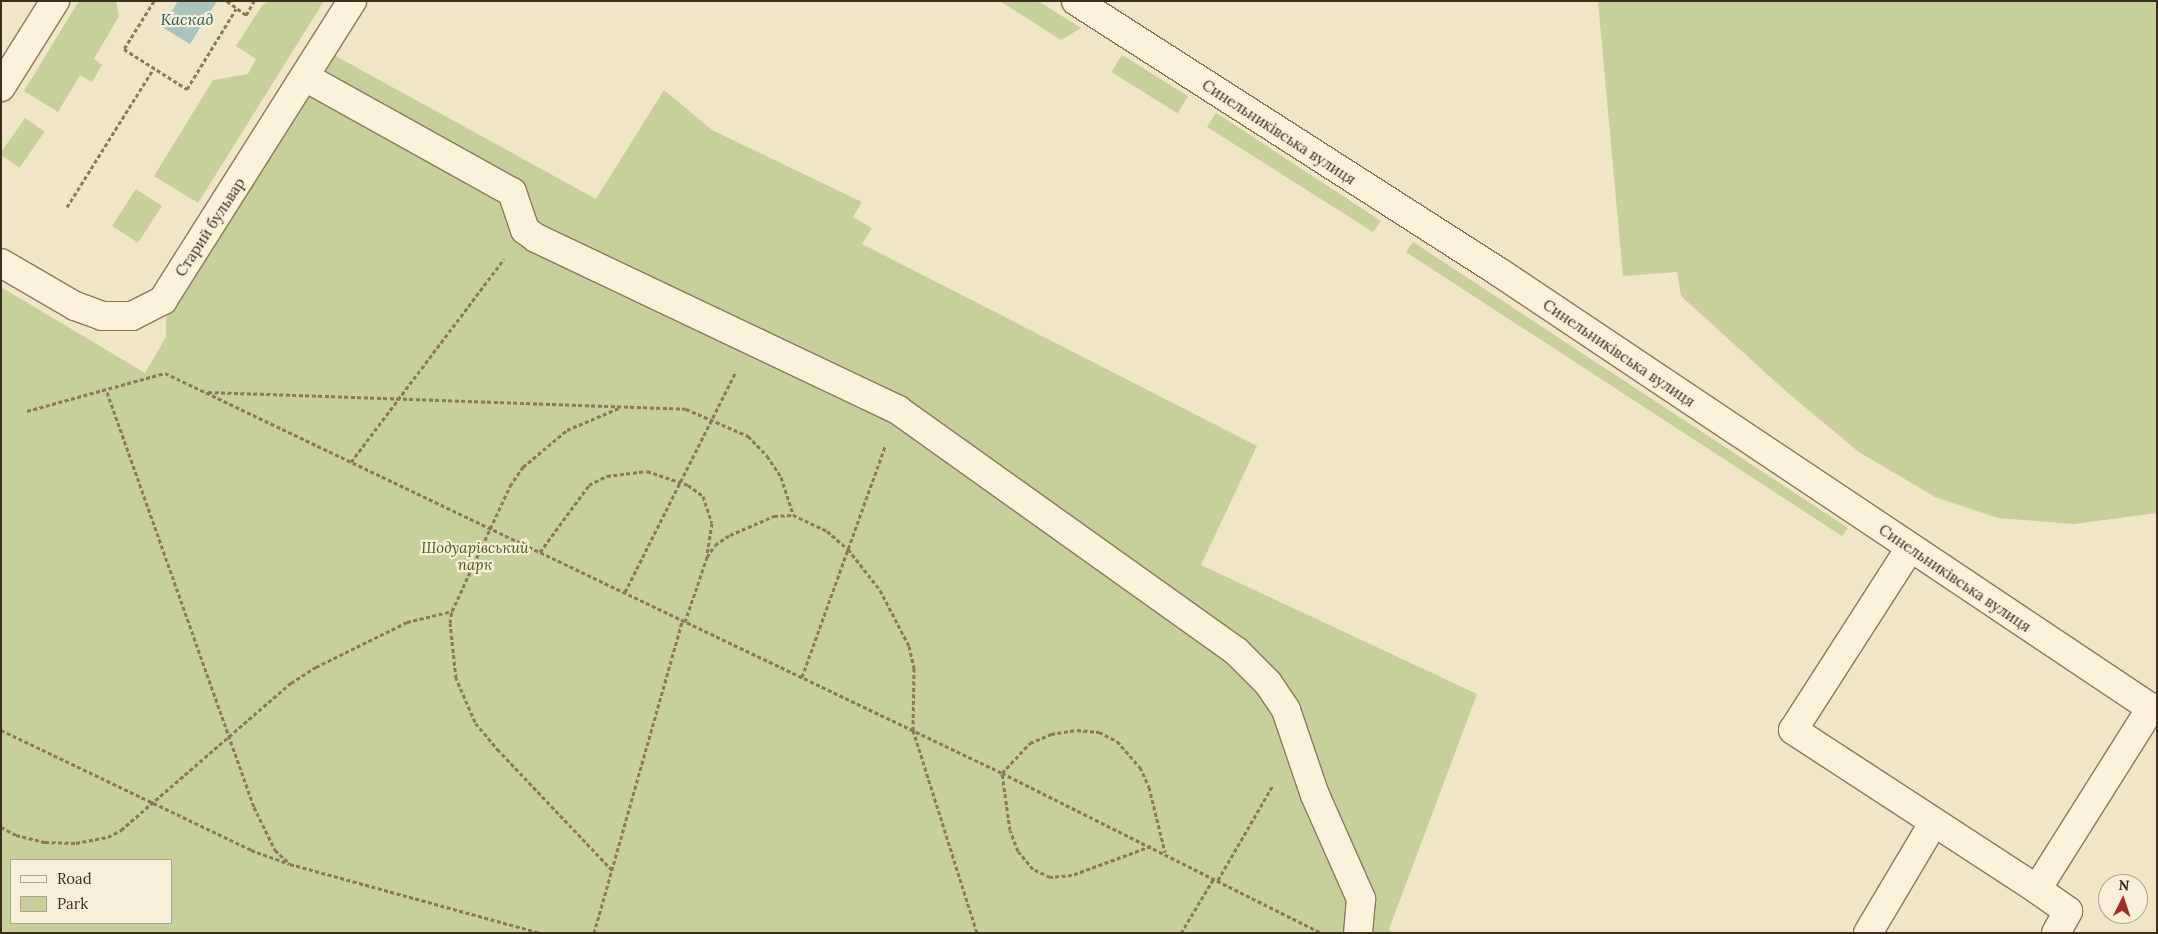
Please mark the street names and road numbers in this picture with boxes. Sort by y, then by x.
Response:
street label: Синельниківська вулиця [1199,76,1359,188]
street label: Старий бульвар [171,174,249,280]
street label: Синельниківська вулиця [1540,295,1698,411]
street label: Синельниківська вулиця [1876,520,2034,636]

